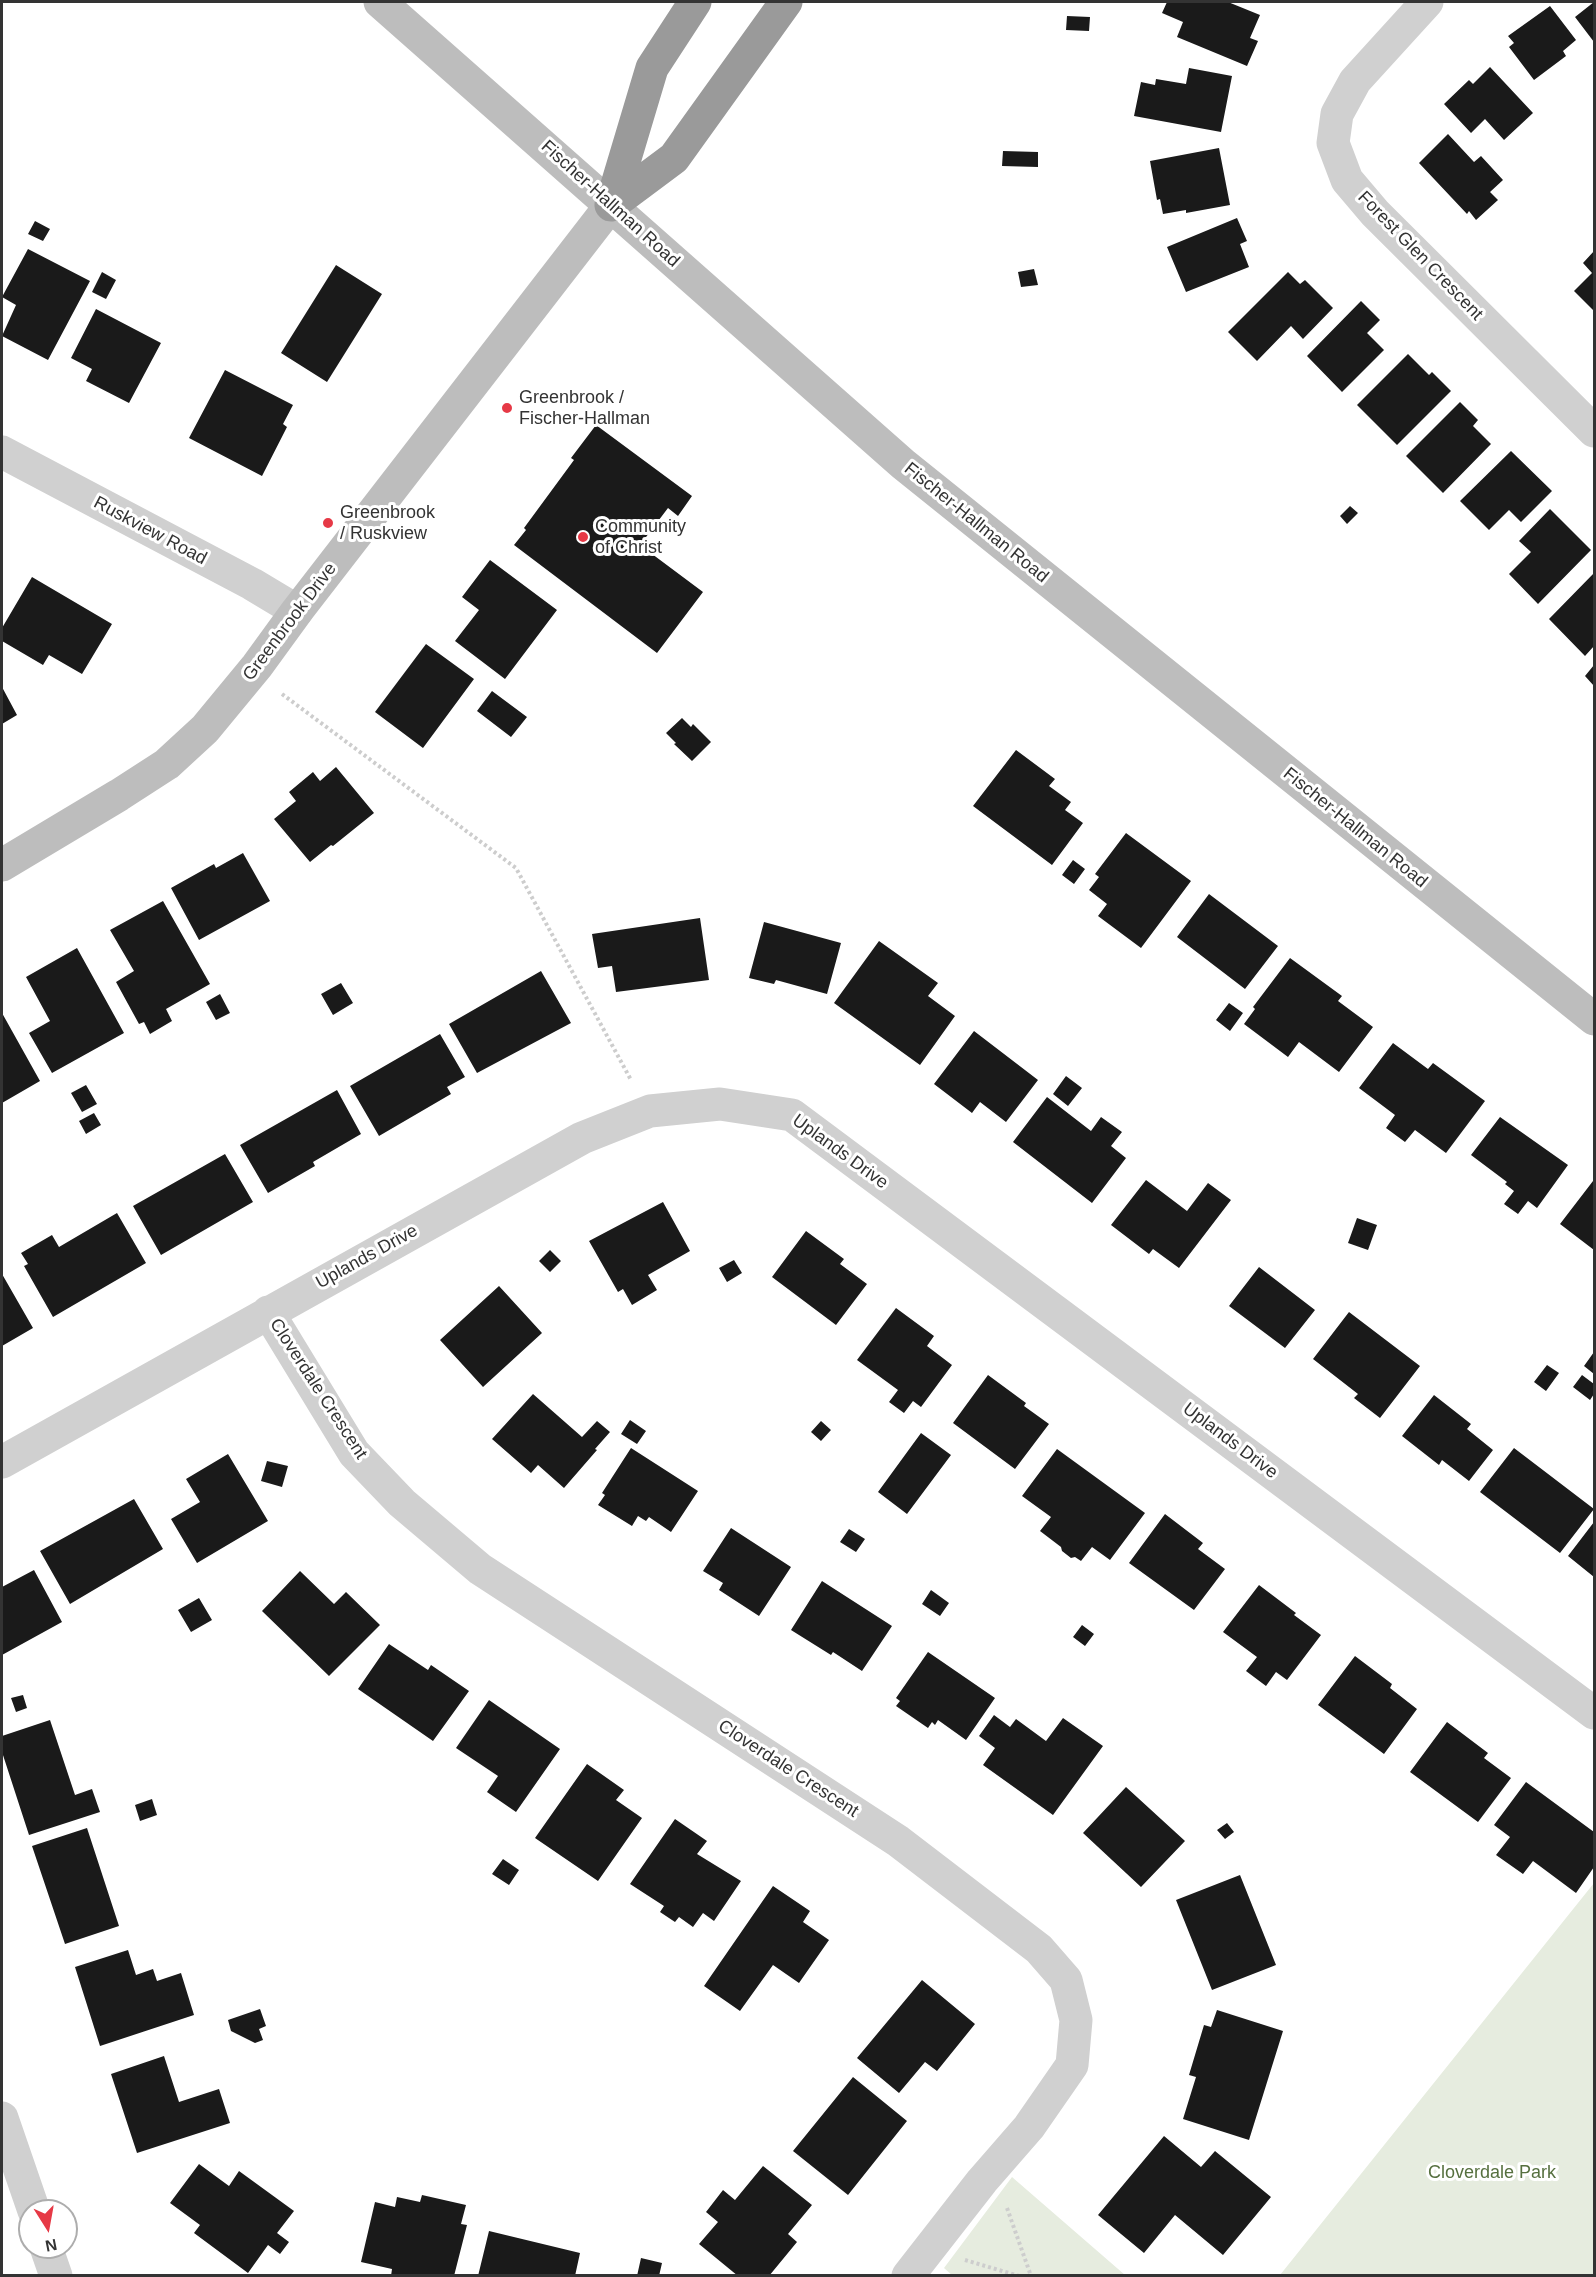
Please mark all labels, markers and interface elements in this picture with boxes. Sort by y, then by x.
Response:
street label: Fischer-Hallman Road [536,136,684,272]
street label: Forest Glen Crescent [1353,187,1487,325]
place label: Greenbrook / Fischer-Hallman [519,387,650,430]
marker: Greenbrook / Fischer-Hallman [500,401,514,415]
street label: Fischer-Hallman Road [900,458,1052,588]
street label: Ruskview Road [90,492,210,570]
place label: Greenbrook / Ruskview [340,502,435,544]
marker: Greenbrook / Ruskview [321,516,335,530]
place label: Community of Christ [595,516,686,558]
marker: Community of Christ [576,530,590,544]
street label: Greenbrook Drive [239,559,341,685]
street label: Fischer-Hallman Road [1279,763,1431,893]
street label: Uplands Drive [788,1110,892,1194]
street label: Uplands Drive [312,1220,422,1294]
street label: Cloverdale Crescent [265,1315,371,1463]
street label: Uplands Drive [1178,1398,1282,1484]
street label: Cloverdale Crescent [714,1716,862,1822]
park label: Cloverdale Park [1428,2162,1556,2184]
north arrow [18,2199,78,2259]
text: N [44,2236,58,2255]

